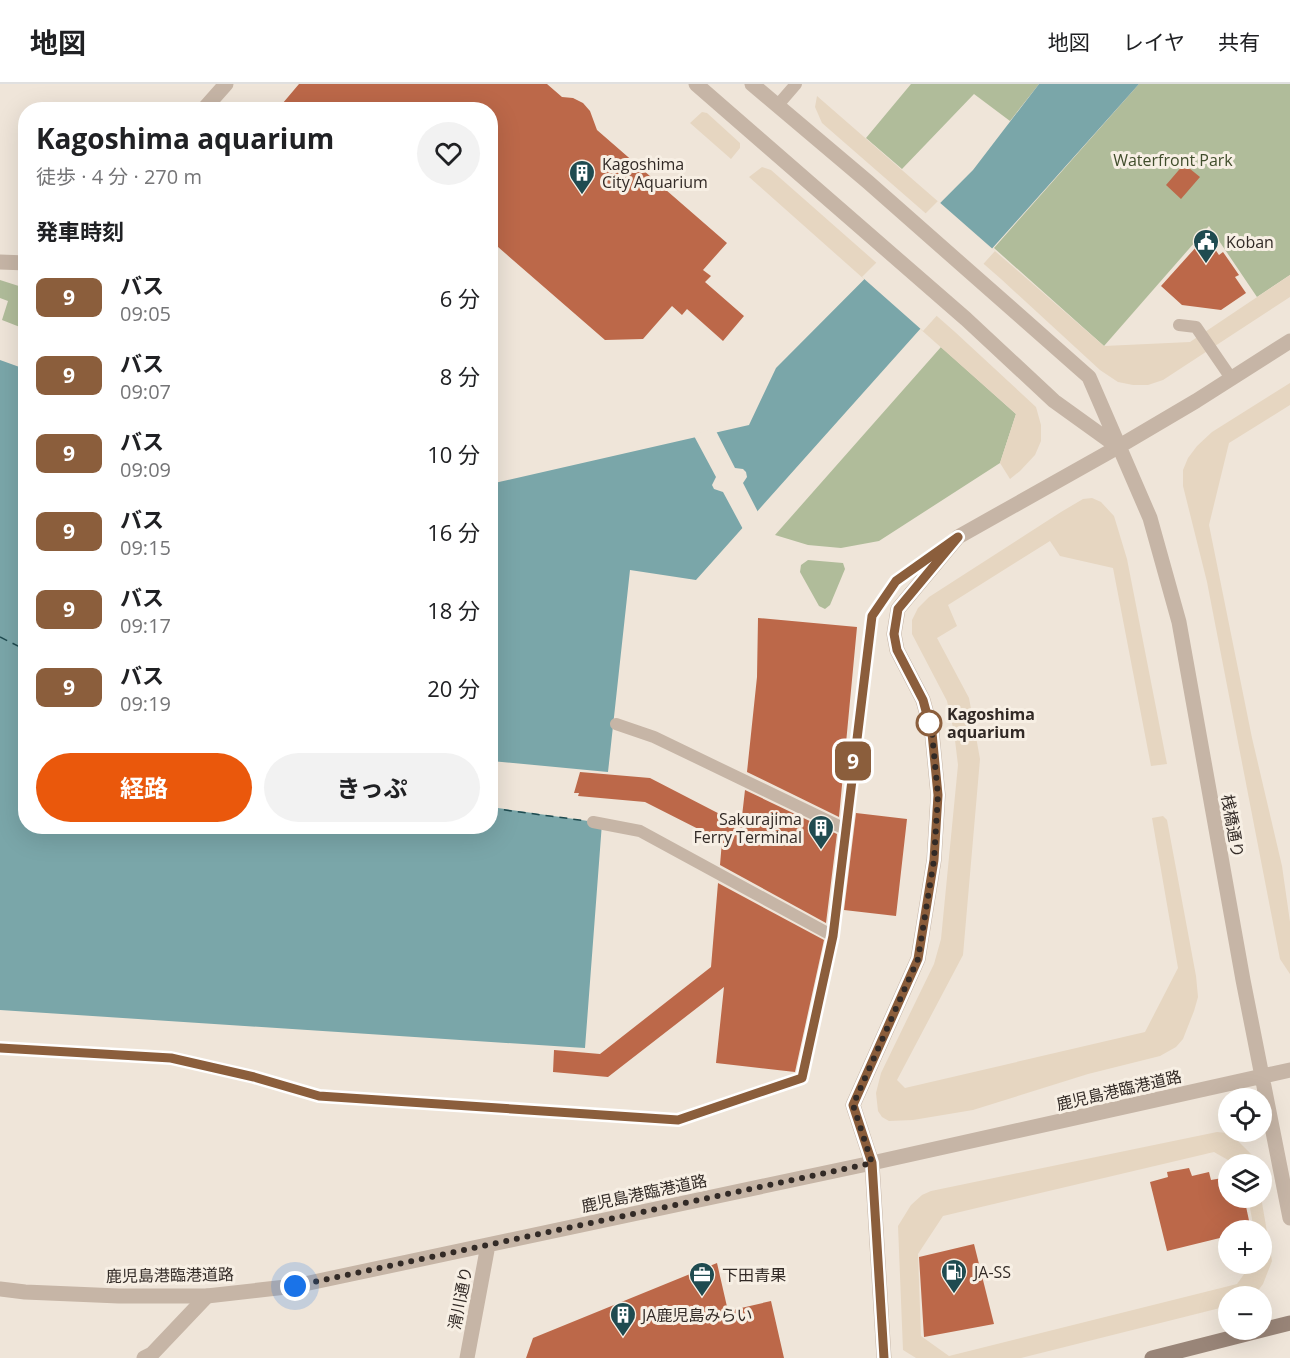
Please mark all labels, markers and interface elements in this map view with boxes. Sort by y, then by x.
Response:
text: 地図 [30,23,86,61]
text: 地図 [1048,28,1090,56]
text: レイヤ [1123,28,1185,56]
text: 共有 [1218,28,1260,56]
text: Kagoshima aquarium [36,119,334,157]
button: heart [417,122,480,185]
park label: Waterfront Park [1113,149,1233,171]
place label: Kagoshima City Aquarium [602,153,708,193]
building icon: Kagoshima City Aquarium [567,158,597,196]
text: 徒歩 · 4 分 · 270 m [36,163,202,190]
text: 発車時刻 [36,216,124,246]
public building icon: Koban [1191,227,1221,265]
place label: Koban [1226,231,1274,253]
text: バス [120,270,164,300]
text: 9 [63,283,75,311]
text: 6 分 [440,283,480,313]
text: 09:05 [120,300,171,327]
text: バス [120,348,164,378]
text: 9 [63,361,75,389]
text: 8 分 [440,361,480,391]
text: 09:07 [120,378,171,405]
text: バス [120,426,164,456]
text: 9 [63,439,75,467]
text: 10 分 [427,439,480,469]
text: 09:09 [120,456,171,483]
text: バス [120,504,164,534]
text: 9 [63,517,75,545]
text: 16 分 [427,517,480,547]
text: 09:15 [120,534,171,561]
text: バス [120,582,164,612]
text: 9 [63,595,75,623]
text: 18 分 [427,595,480,625]
text: 09:17 [120,612,171,639]
text: バス [120,660,164,690]
text: 9 [63,673,75,701]
text: 20 分 [427,673,480,703]
text: 09:19 [120,690,171,717]
place label: Kagoshima aquarium [947,703,1035,743]
marker: Kagoshima aquarium [916,710,942,736]
line badge: 9 [834,742,872,780]
text: 9 [847,747,859,775]
button: 経路 [36,753,252,822]
button: きっぷ [264,753,480,822]
street label: 桟橋通り [1217,793,1249,859]
place label: Sakurajima Ferry Terminal [694,808,802,848]
building icon: Sakurajima Ferry Terminal [806,813,836,851]
street label: 鹿児島港臨港道路 [1054,1065,1184,1115]
map controls [1218,1088,1272,1340]
button: locate [1218,1088,1272,1142]
button: layers [1218,1154,1272,1208]
street label: 鹿児島港臨港道路 [579,1169,709,1217]
button: + [1218,1220,1272,1274]
fuel station icon: JA-SS [939,1257,969,1295]
office icon: 下田青果 [687,1260,717,1298]
place label: JA-SS [972,1261,1011,1283]
street label: 鹿児島港臨港道路 [106,1263,234,1287]
street label: 滑川通り [443,1264,477,1332]
place label: 下田青果 [722,1264,786,1286]
your location [280,1271,310,1301]
button: − [1218,1286,1272,1340]
building icon: JA鹿児島みらい [608,1300,638,1338]
place label: JA鹿児島みらい [640,1304,752,1326]

